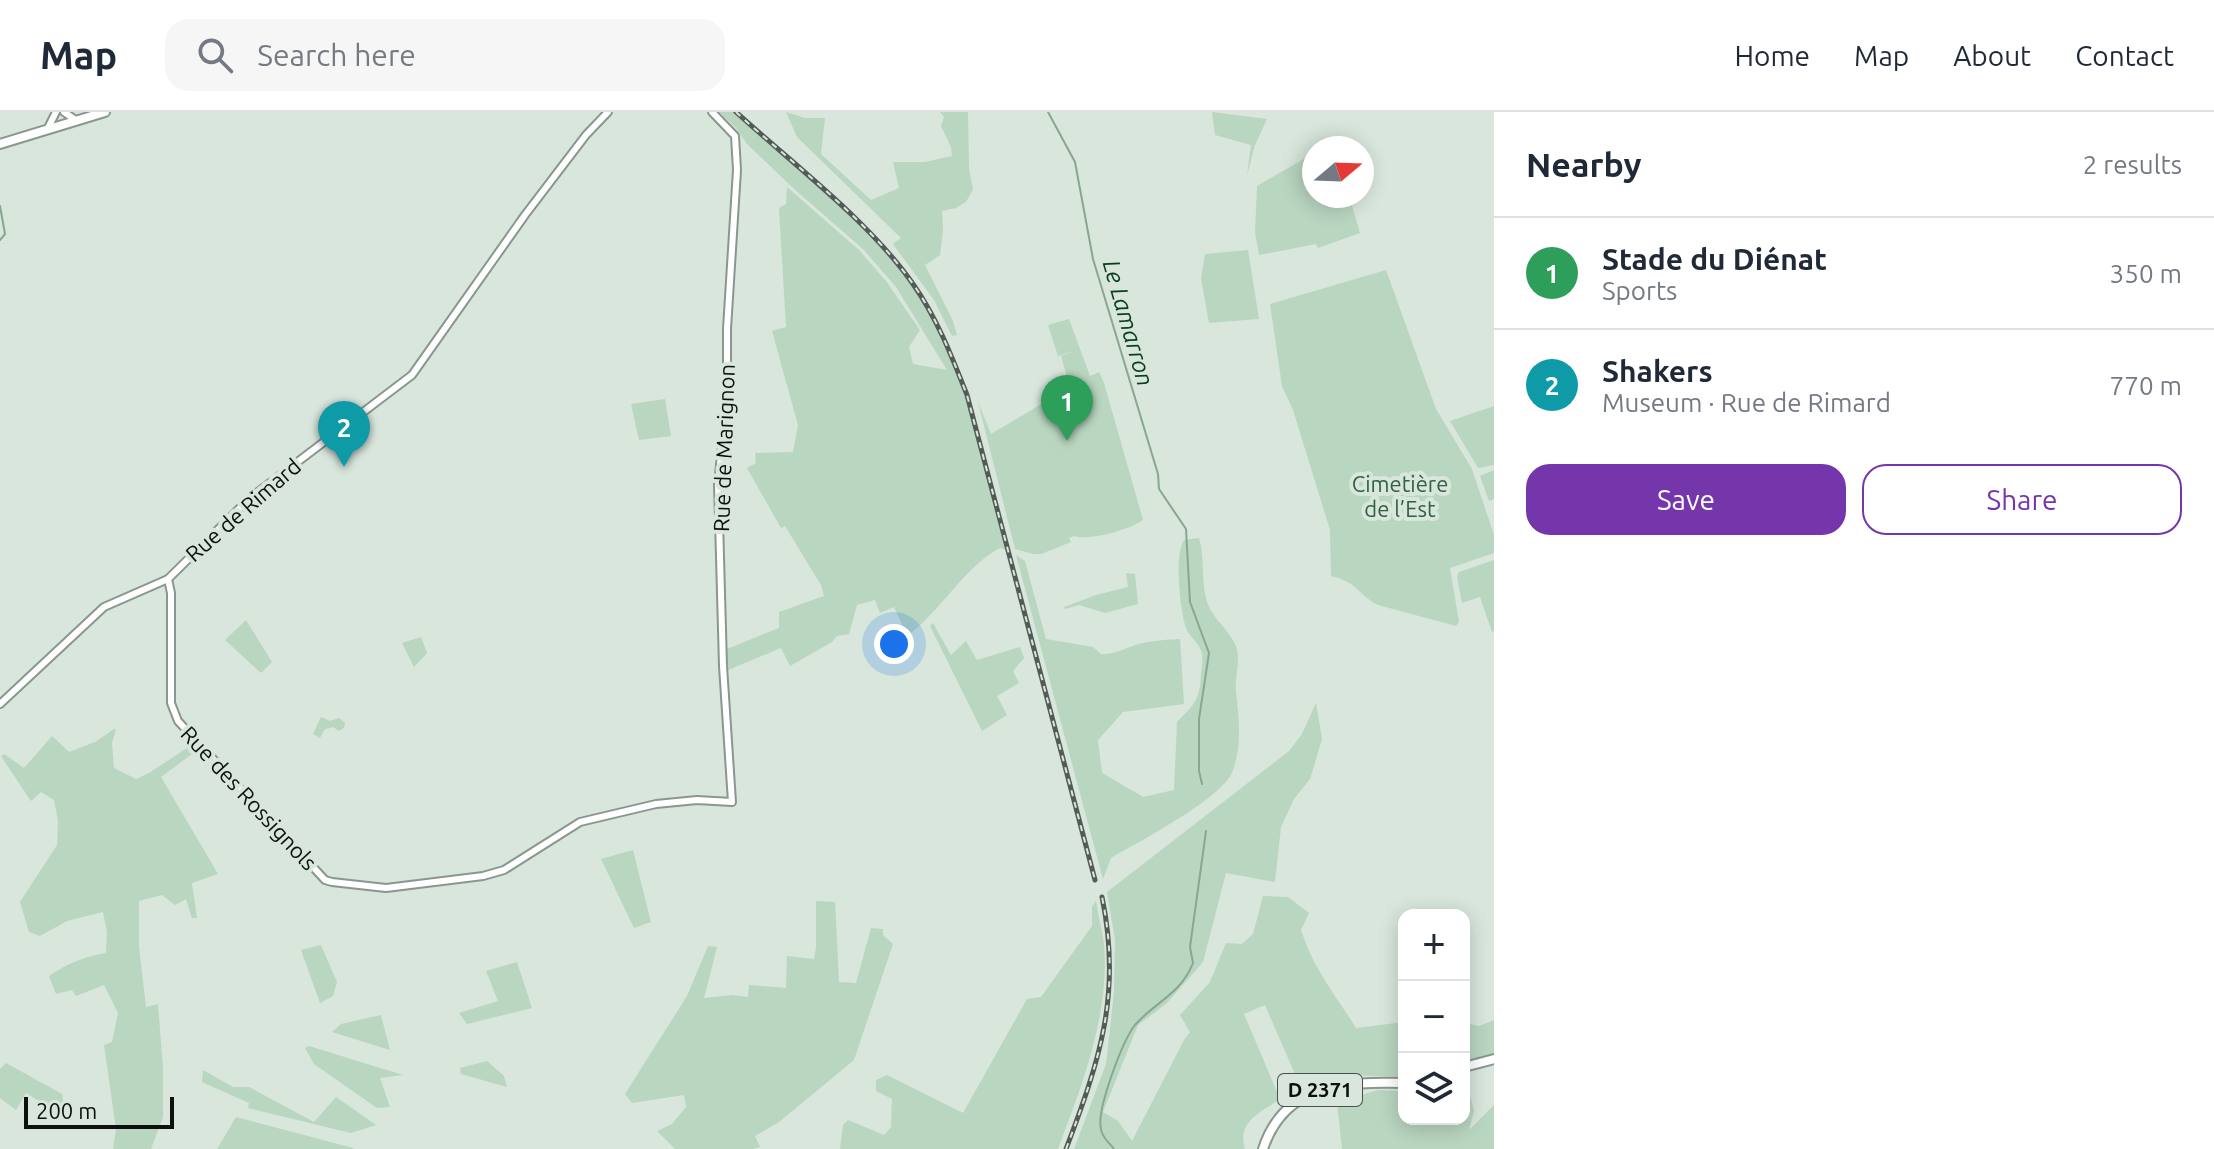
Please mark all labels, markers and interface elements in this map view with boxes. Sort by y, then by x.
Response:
search box [165,19,725,91]
icon: search [193,33,237,77]
text: Map [40,34,117,76]
text: Search here [257,38,416,72]
text: Home [1735,40,1810,71]
text: Map [1854,40,1909,71]
text: About [1953,40,2031,71]
text: Contact [2075,40,2174,71]
north arrow [1302,136,1374,208]
text: Nearby [1526,145,1641,183]
text: 2 results [2083,150,2182,179]
text: Stade du Diénat [1602,242,1827,276]
water label: Le Lamarron [1098,257,1159,389]
text: 1 [1545,259,1559,288]
text: 350 m [2110,259,2182,288]
text: Sports [1602,276,1677,305]
text: Shakers [1602,354,1713,388]
street label: Rue de Marignon [708,363,739,533]
text: 2 [1545,371,1559,400]
text: 770 m [2110,371,2182,400]
pin: 1 [1041,375,1093,441]
text: Museum · Rue de Rimard [1602,388,1891,417]
pin: 2 [318,401,370,467]
street label: Rue de Rimard [180,453,305,566]
button: Save [1526,464,1846,535]
button: Share [1862,464,2182,535]
park label: Cimetière de l’Est [1352,471,1448,521]
your location [874,624,914,664]
street label: Rue des Rossignols [176,721,322,875]
map controls [1398,909,1470,1125]
button: + [1398,909,1470,981]
button: − [1398,981,1470,1053]
button: layers [1398,1053,1470,1125]
road number: D 2371 [1278,1074,1362,1106]
scale bar [24,1093,174,1129]
text: 200 m [36,1098,97,1123]

